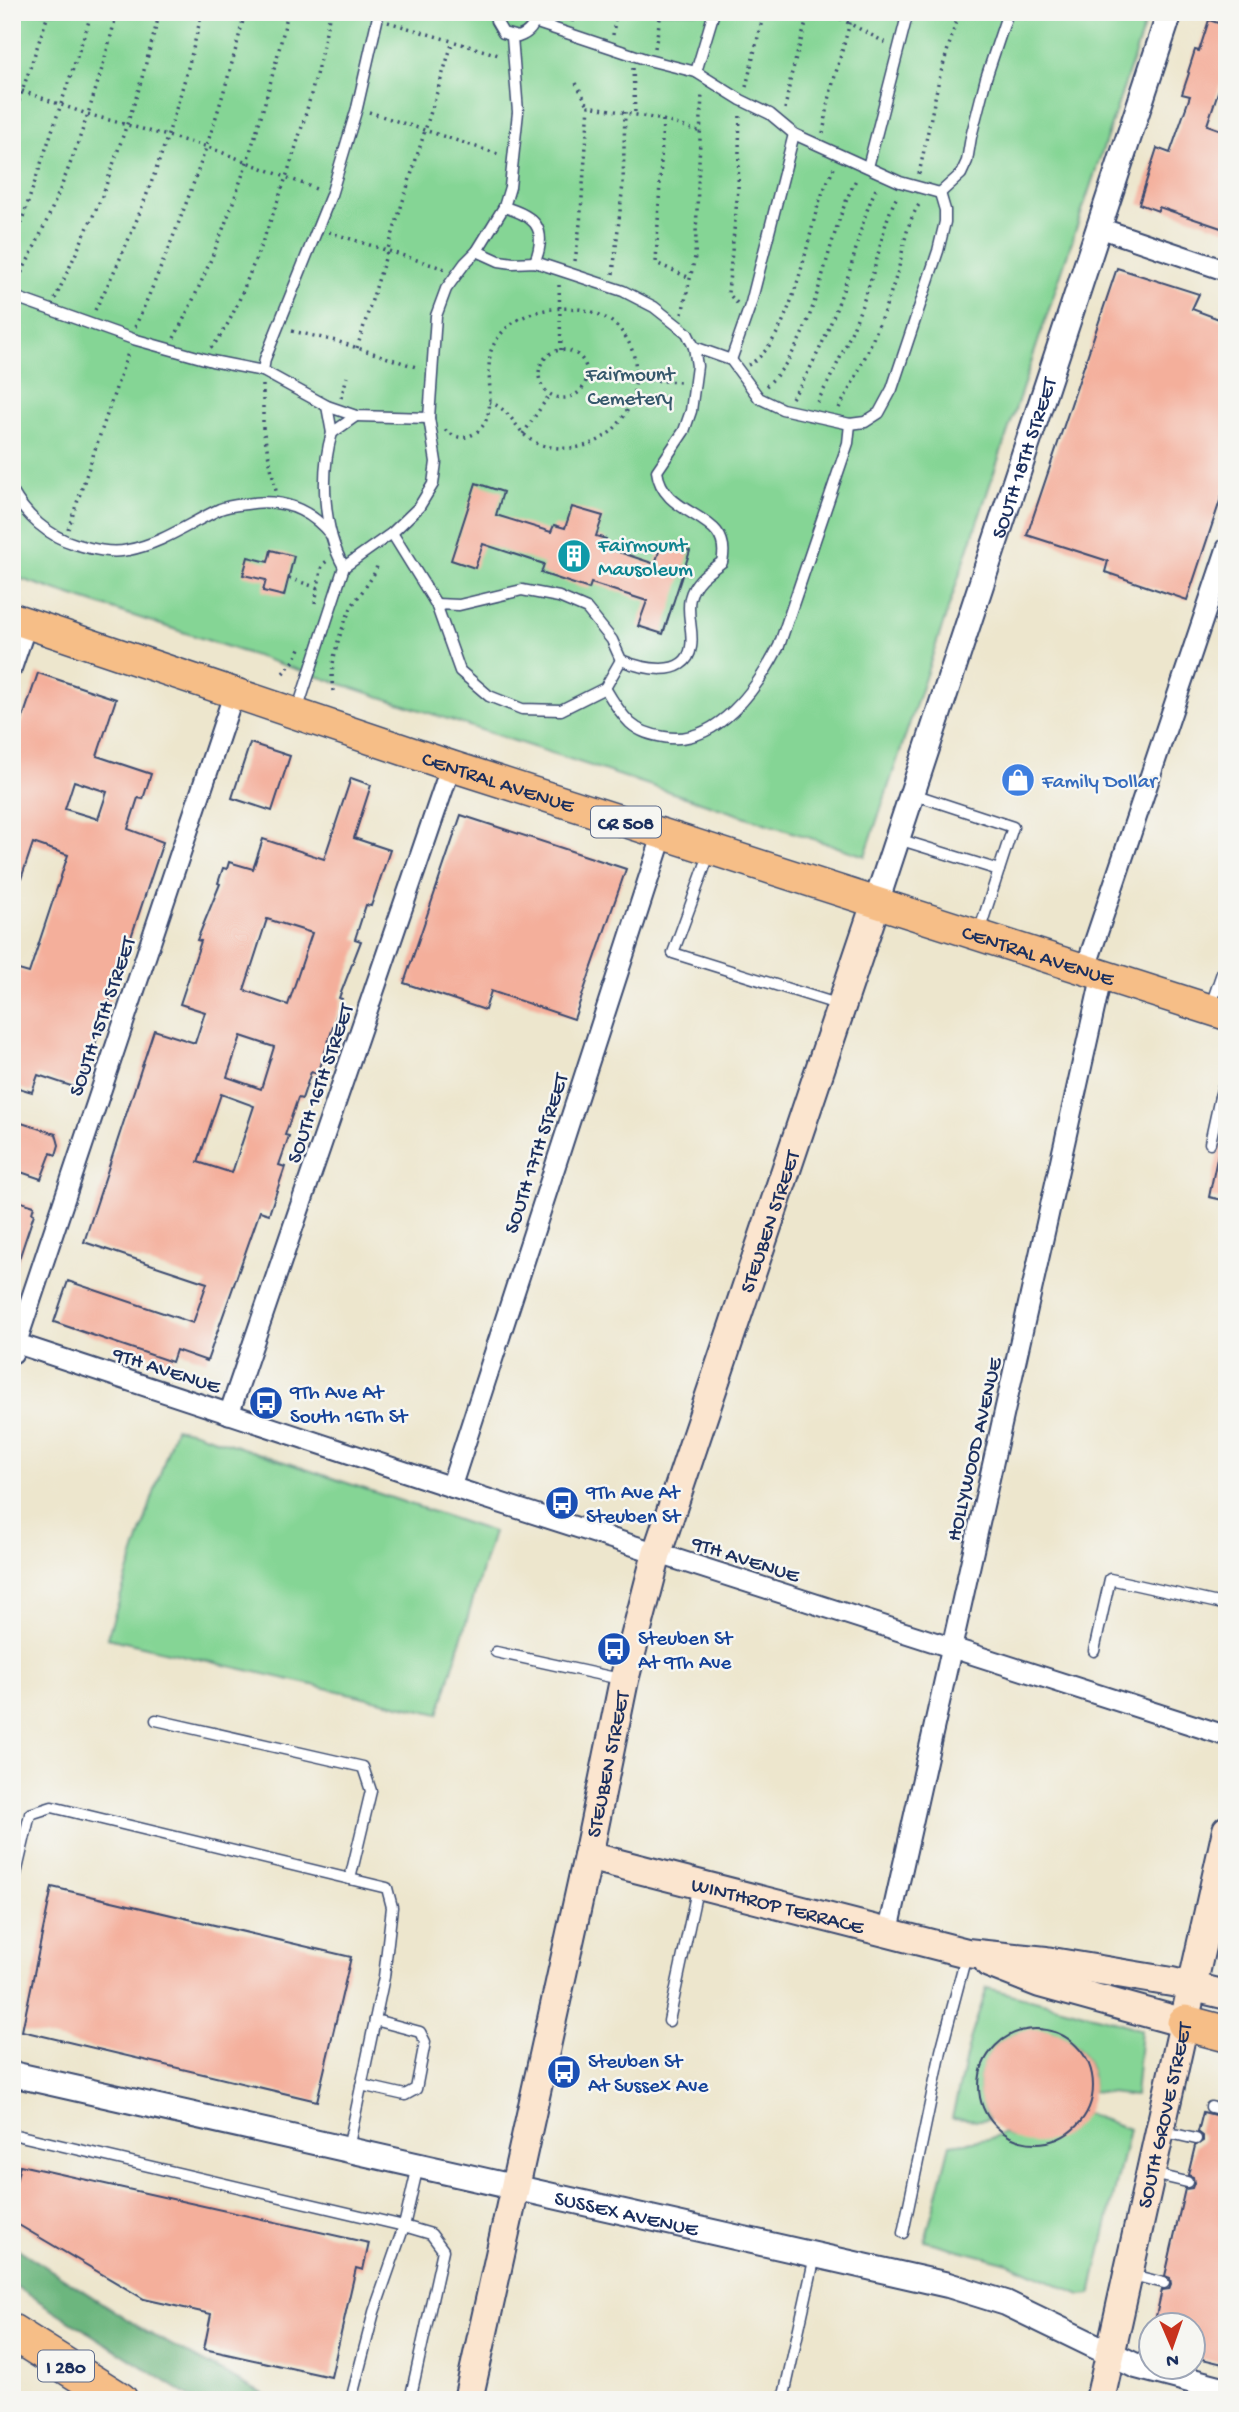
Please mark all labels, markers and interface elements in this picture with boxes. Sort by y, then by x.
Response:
park label: Fairmount Cemetery [585,364,677,413]
street label: SOUTH 18TH STREET [988,374,1065,542]
place label: Fairmount Mausoleum [597,535,693,584]
building icon: Fairmount Mausoleum [555,537,593,575]
street label: CENTRAL AVENUE [418,748,577,821]
shop icon: Family Dollar [999,761,1037,799]
place label: Family Dollar [1041,771,1158,796]
road number: CR 508 [591,806,661,838]
street label: CENTRAL AVENUE [958,922,1117,994]
street label: SOUTH 15TH STREET [65,933,144,1100]
street label: SOUTH 16TH STREET [283,1000,362,1167]
street label: SOUTH 17TH STREET [501,1070,576,1237]
street label: STEUBEN STREET [736,1147,808,1297]
street label: 9TH AVENUE [108,1343,224,1402]
street label: HOLLYWOOD AVENUE [943,1355,1010,1544]
place label: 9Th Ave At South 16Th St [289,1382,410,1431]
bus stop icon: 9Th Ave At South 16Th St [247,1384,285,1422]
place label: 9Th Ave At Steuben St [585,1482,683,1531]
bus stop icon: 9Th Ave At Steuben St [543,1484,581,1522]
street label: 9TH AVENUE [687,1532,803,1591]
place label: Steuben St At 9Th Ave [638,1628,735,1677]
bus stop icon: Steuben St At 9Th Ave [595,1630,633,1668]
street label: STEUBEN STREET [583,1688,638,1840]
street label: WINTHROP TERRACE [688,1874,867,1942]
street label: SOUTH GROVE STREET [1134,2020,1200,2211]
place label: Steuben St At Sussex Ave [588,2051,709,2100]
bus stop icon: Steuben St At Sussex Ave [545,2053,583,2091]
street label: SUSSEX AVENUE [552,2188,701,2244]
north arrow [1138,2310,1208,2380]
text: N [1166,2348,1179,2371]
road number: I 280 [38,2350,94,2382]

